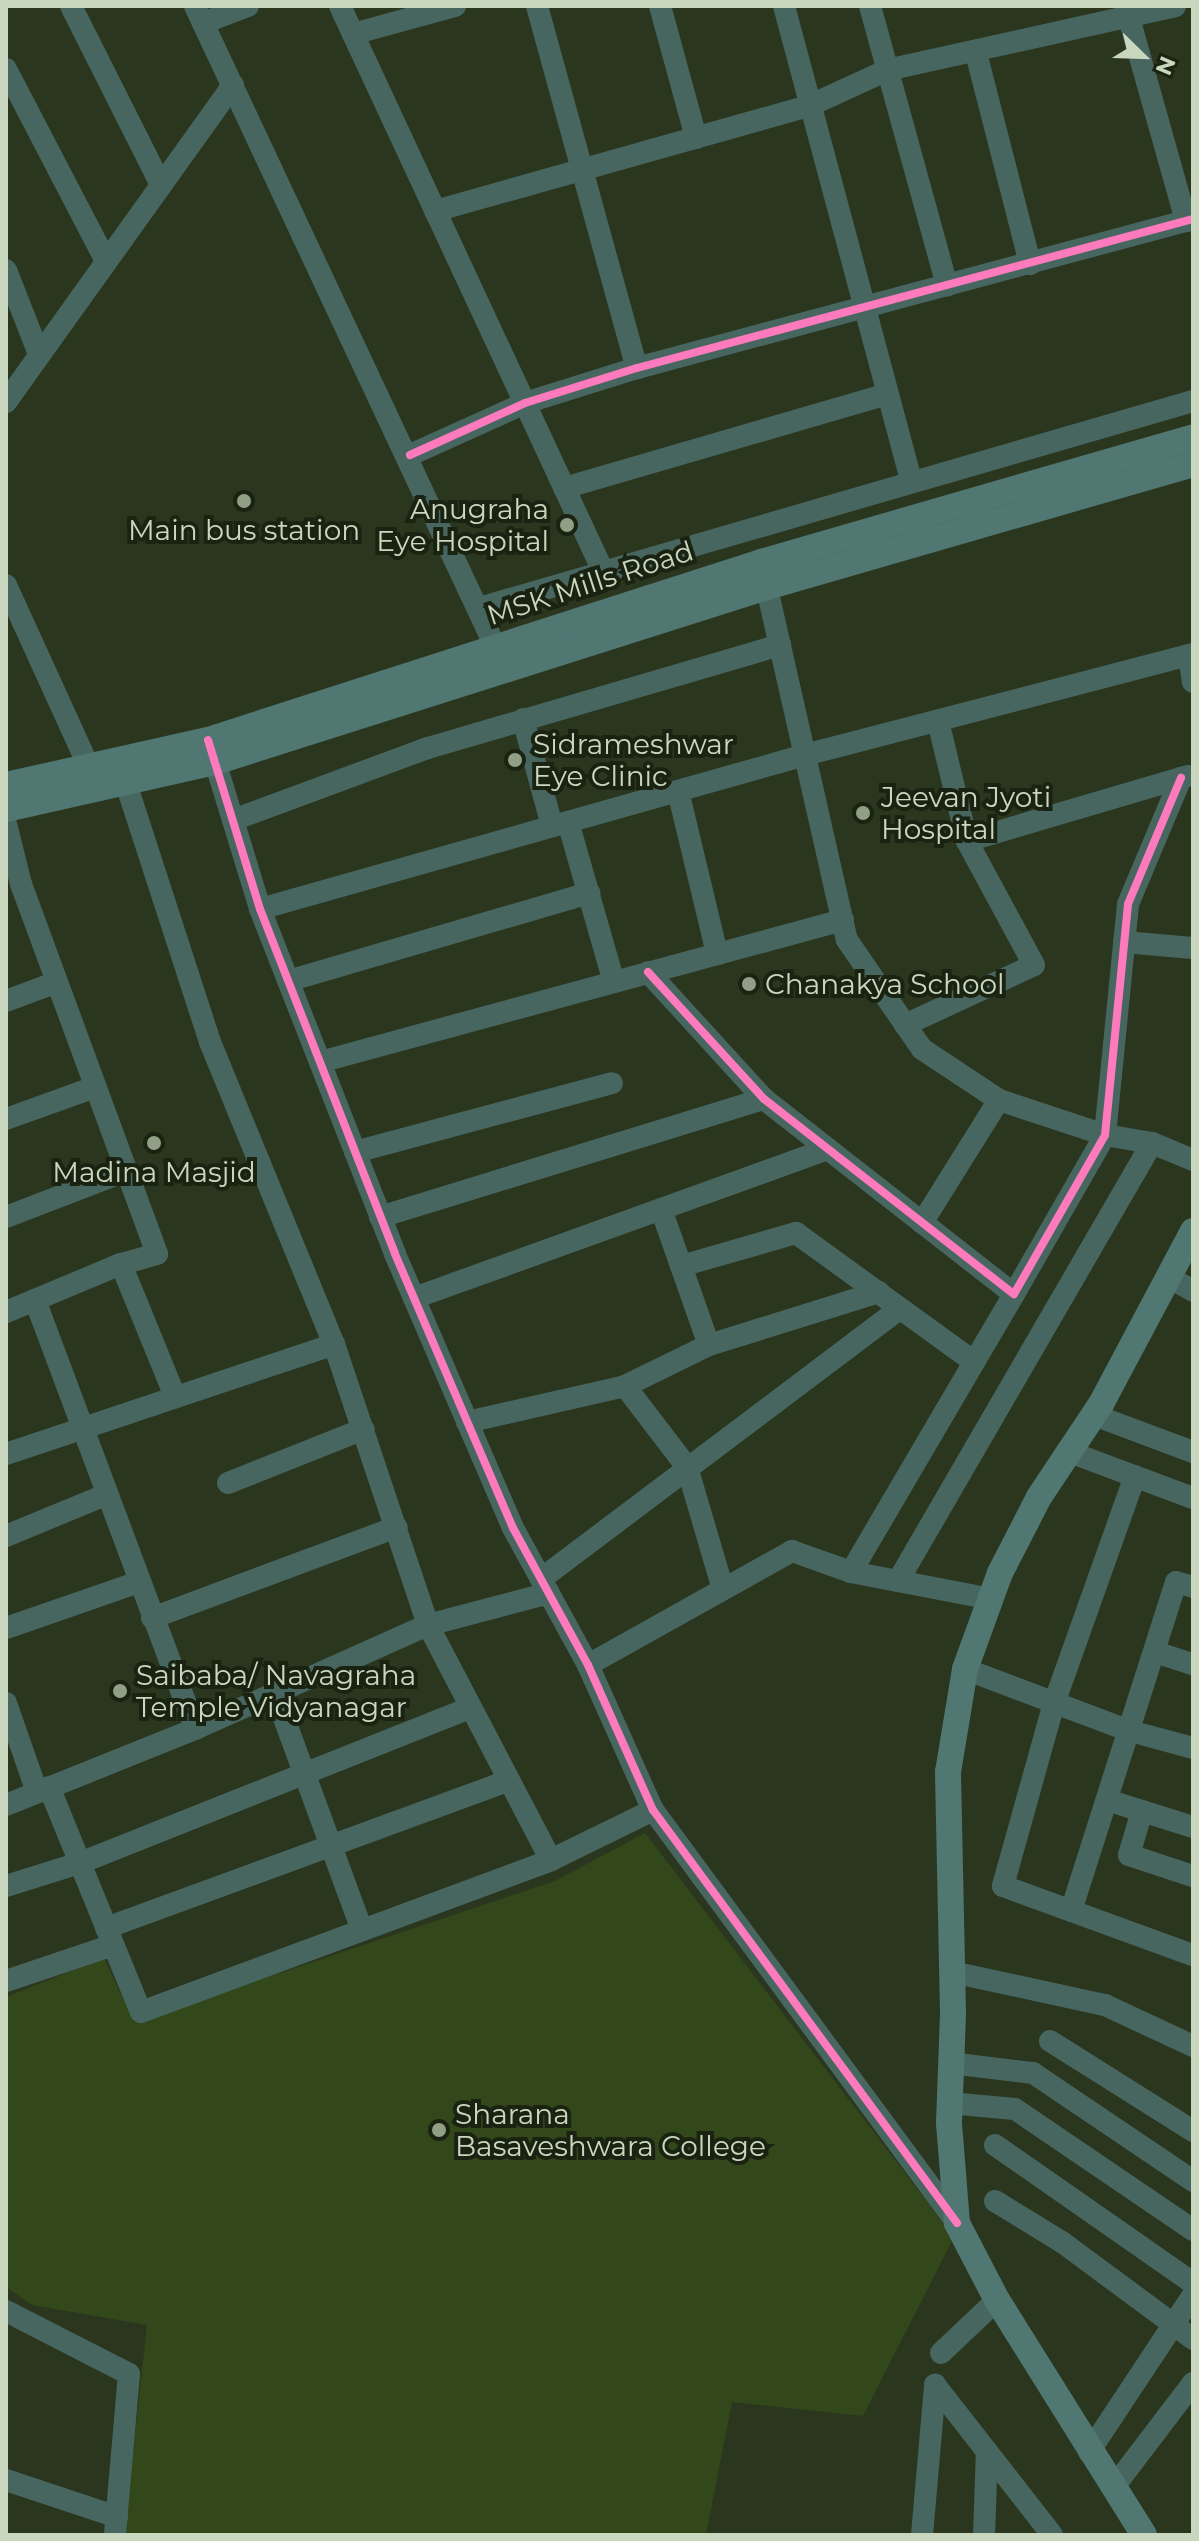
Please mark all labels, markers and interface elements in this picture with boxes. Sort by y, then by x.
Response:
north arrow [1103,16,1183,96]
text: N [1150,52,1181,79]
marker: Main bus station [235,492,253,510]
place label: Anugraha Eye Hospital [376,492,549,558]
place label: Main bus station [128,513,360,547]
marker: Anugraha Eye Hospital [556,514,578,536]
street label: MSK Mills Road [483,534,697,632]
place label: Sidrameshwar Eye Clinic [533,727,734,793]
marker: Sidrameshwar Eye Clinic [504,749,526,771]
place label: Jeevan Jyoti Hospital [881,780,1051,846]
marker: Jeevan Jyoti Hospital [852,802,874,824]
place label: Chanakya School [765,967,1005,1001]
marker: Chanakya School [740,975,758,993]
marker: Madina Masjid [145,1134,163,1152]
place label: Madina Masjid [52,1155,256,1189]
place label: Saibaba/ Navagraha Temple Vidyanagar [136,1658,416,1724]
marker: Saibaba/ Navagraha Temple Vidyanagar [111,1682,129,1700]
place label: Sharana Basaveshwara College [455,2097,766,2163]
marker: Sharana Basaveshwara College [430,2121,448,2139]

